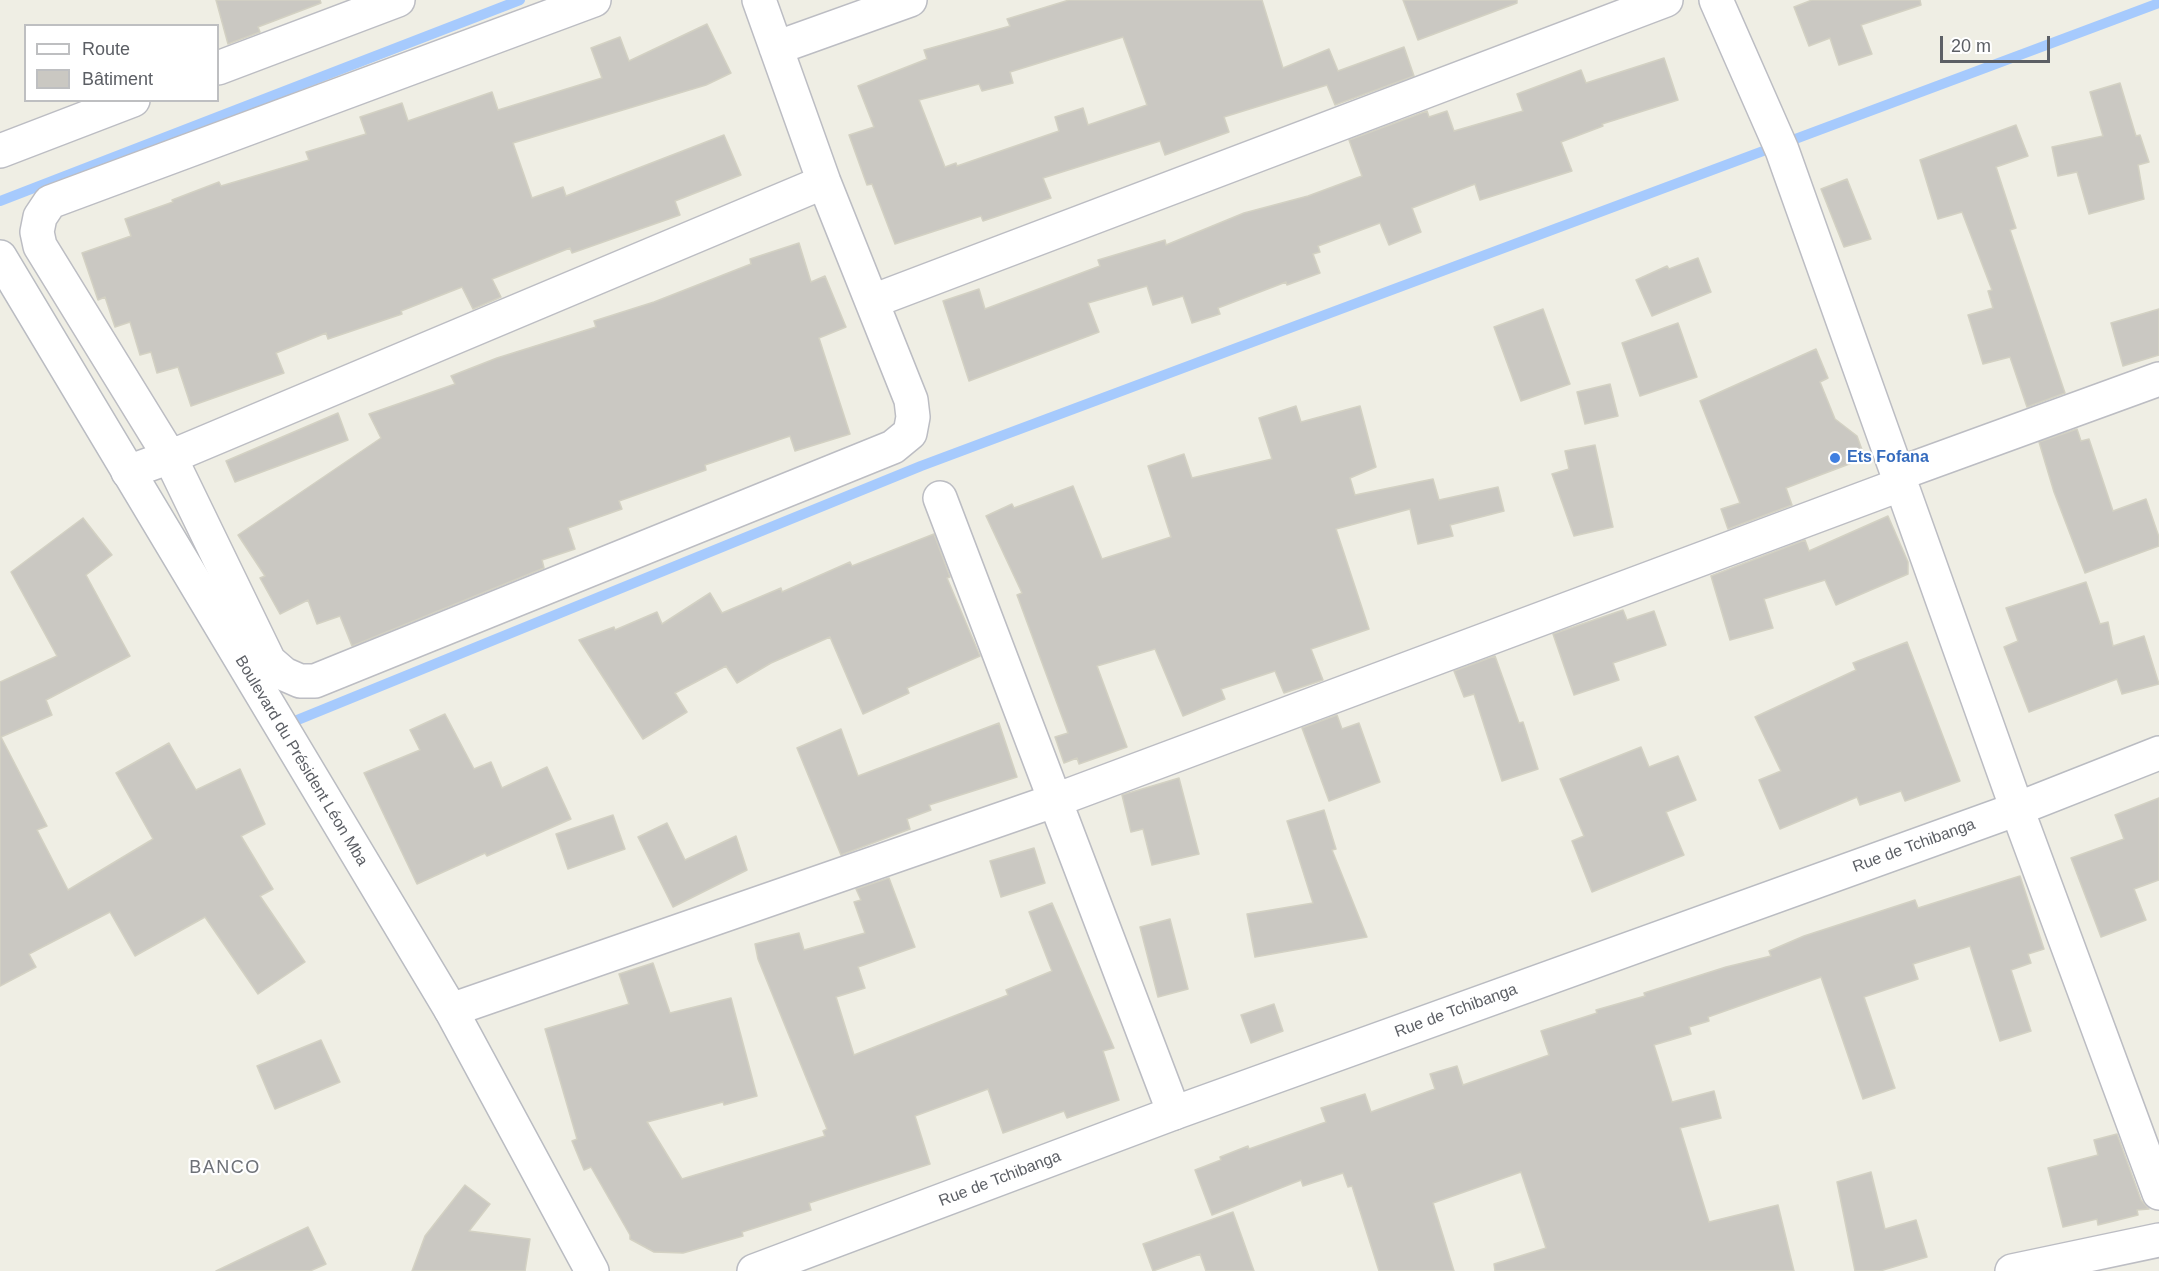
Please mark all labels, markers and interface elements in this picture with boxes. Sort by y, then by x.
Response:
legend [24,24,219,102]
scale bar [1943,24,2052,62]
text: 20 m [1951,36,1991,56]
text: Route [82,39,130,59]
text: Bâtiment [82,69,153,89]
place label: Ets Fofana [1847,448,1929,468]
marker: Ets Fofana [1828,451,1842,465]
street label: Boulevard du Président Léon Mba [230,652,372,870]
street label: Rue de Tchibanga [1850,815,1978,877]
street label: Rue de Tchibanga [1392,980,1520,1042]
street label: Rue de Tchibanga [936,1147,1064,1211]
district label: BANCO [189,1157,261,1179]

